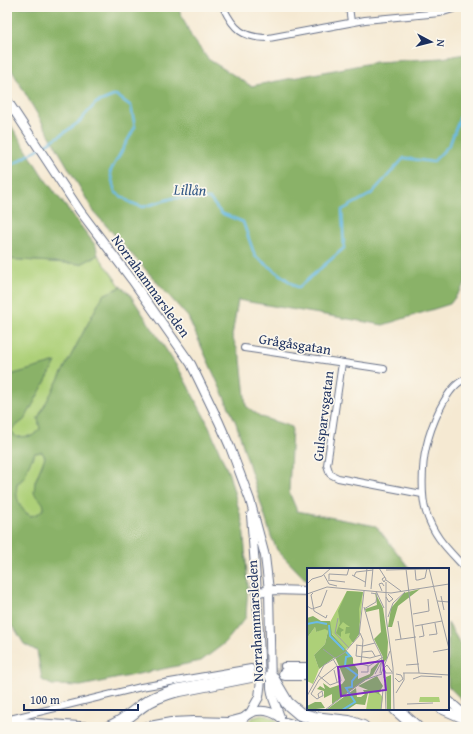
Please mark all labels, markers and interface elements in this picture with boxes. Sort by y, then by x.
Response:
north arrow [411,22,451,62]
text: N [432,39,449,48]
water label: Lillån [172,178,207,201]
street label: Norrahammarsleden [107,231,195,341]
street label: Grågåsgatan [257,328,333,360]
street label: Gulsparvsgatan [308,370,338,462]
street label: Norrahammarsleden [242,559,268,682]
inset map [307,568,449,710]
scale bar [24,686,138,712]
text: 100 m [30,691,60,708]

